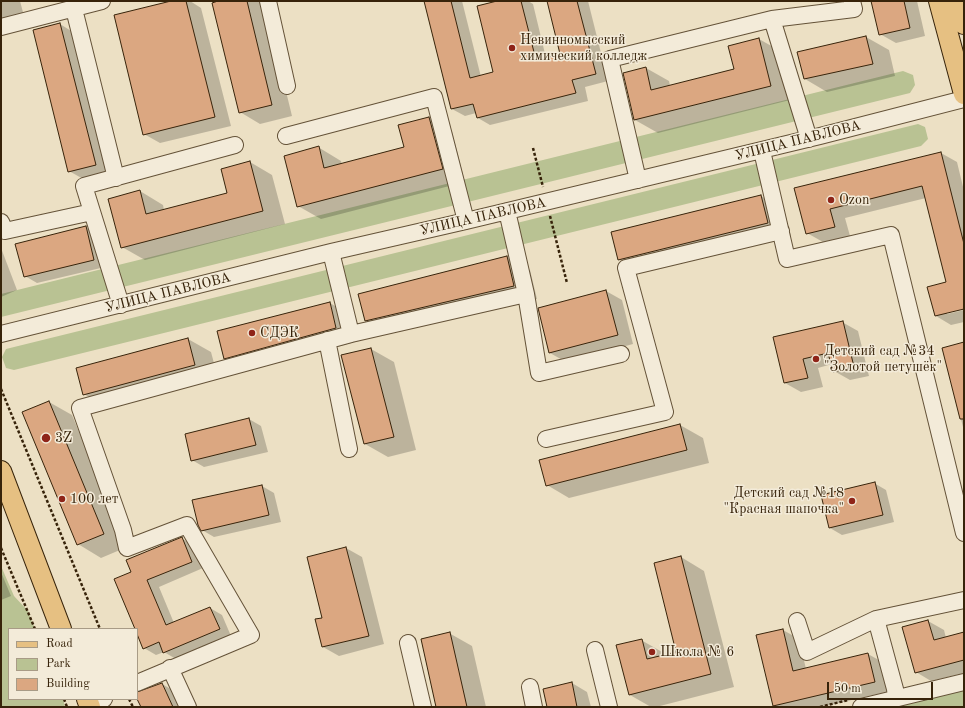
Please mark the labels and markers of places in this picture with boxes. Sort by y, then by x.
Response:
place label: Невинномысский химический колледж [520,32,647,64]
marker: Невинномысский химический колледж [507,43,517,53]
place label: Ozon [839,192,869,208]
marker: Ozon [826,195,836,205]
place label: СДЭК [260,325,299,341]
marker: СДЭК [247,328,257,338]
place label: Детский сад №34 "Золотой петушёк" [824,343,942,376]
marker: Детский сад №34 "Золотой петушёк" [811,354,821,364]
place label: 3Z [55,430,72,446]
marker: 3Z [40,432,52,444]
place label: Детский сад №18 "Красная шапочка" [724,485,844,518]
place label: 100 лет [70,491,118,507]
marker: 100 лет [57,494,67,504]
marker: Детский сад №18 "Красная шапочка" [847,496,857,506]
place label: Школа № 6 [660,644,734,660]
marker: Школа № 6 [647,647,657,657]

